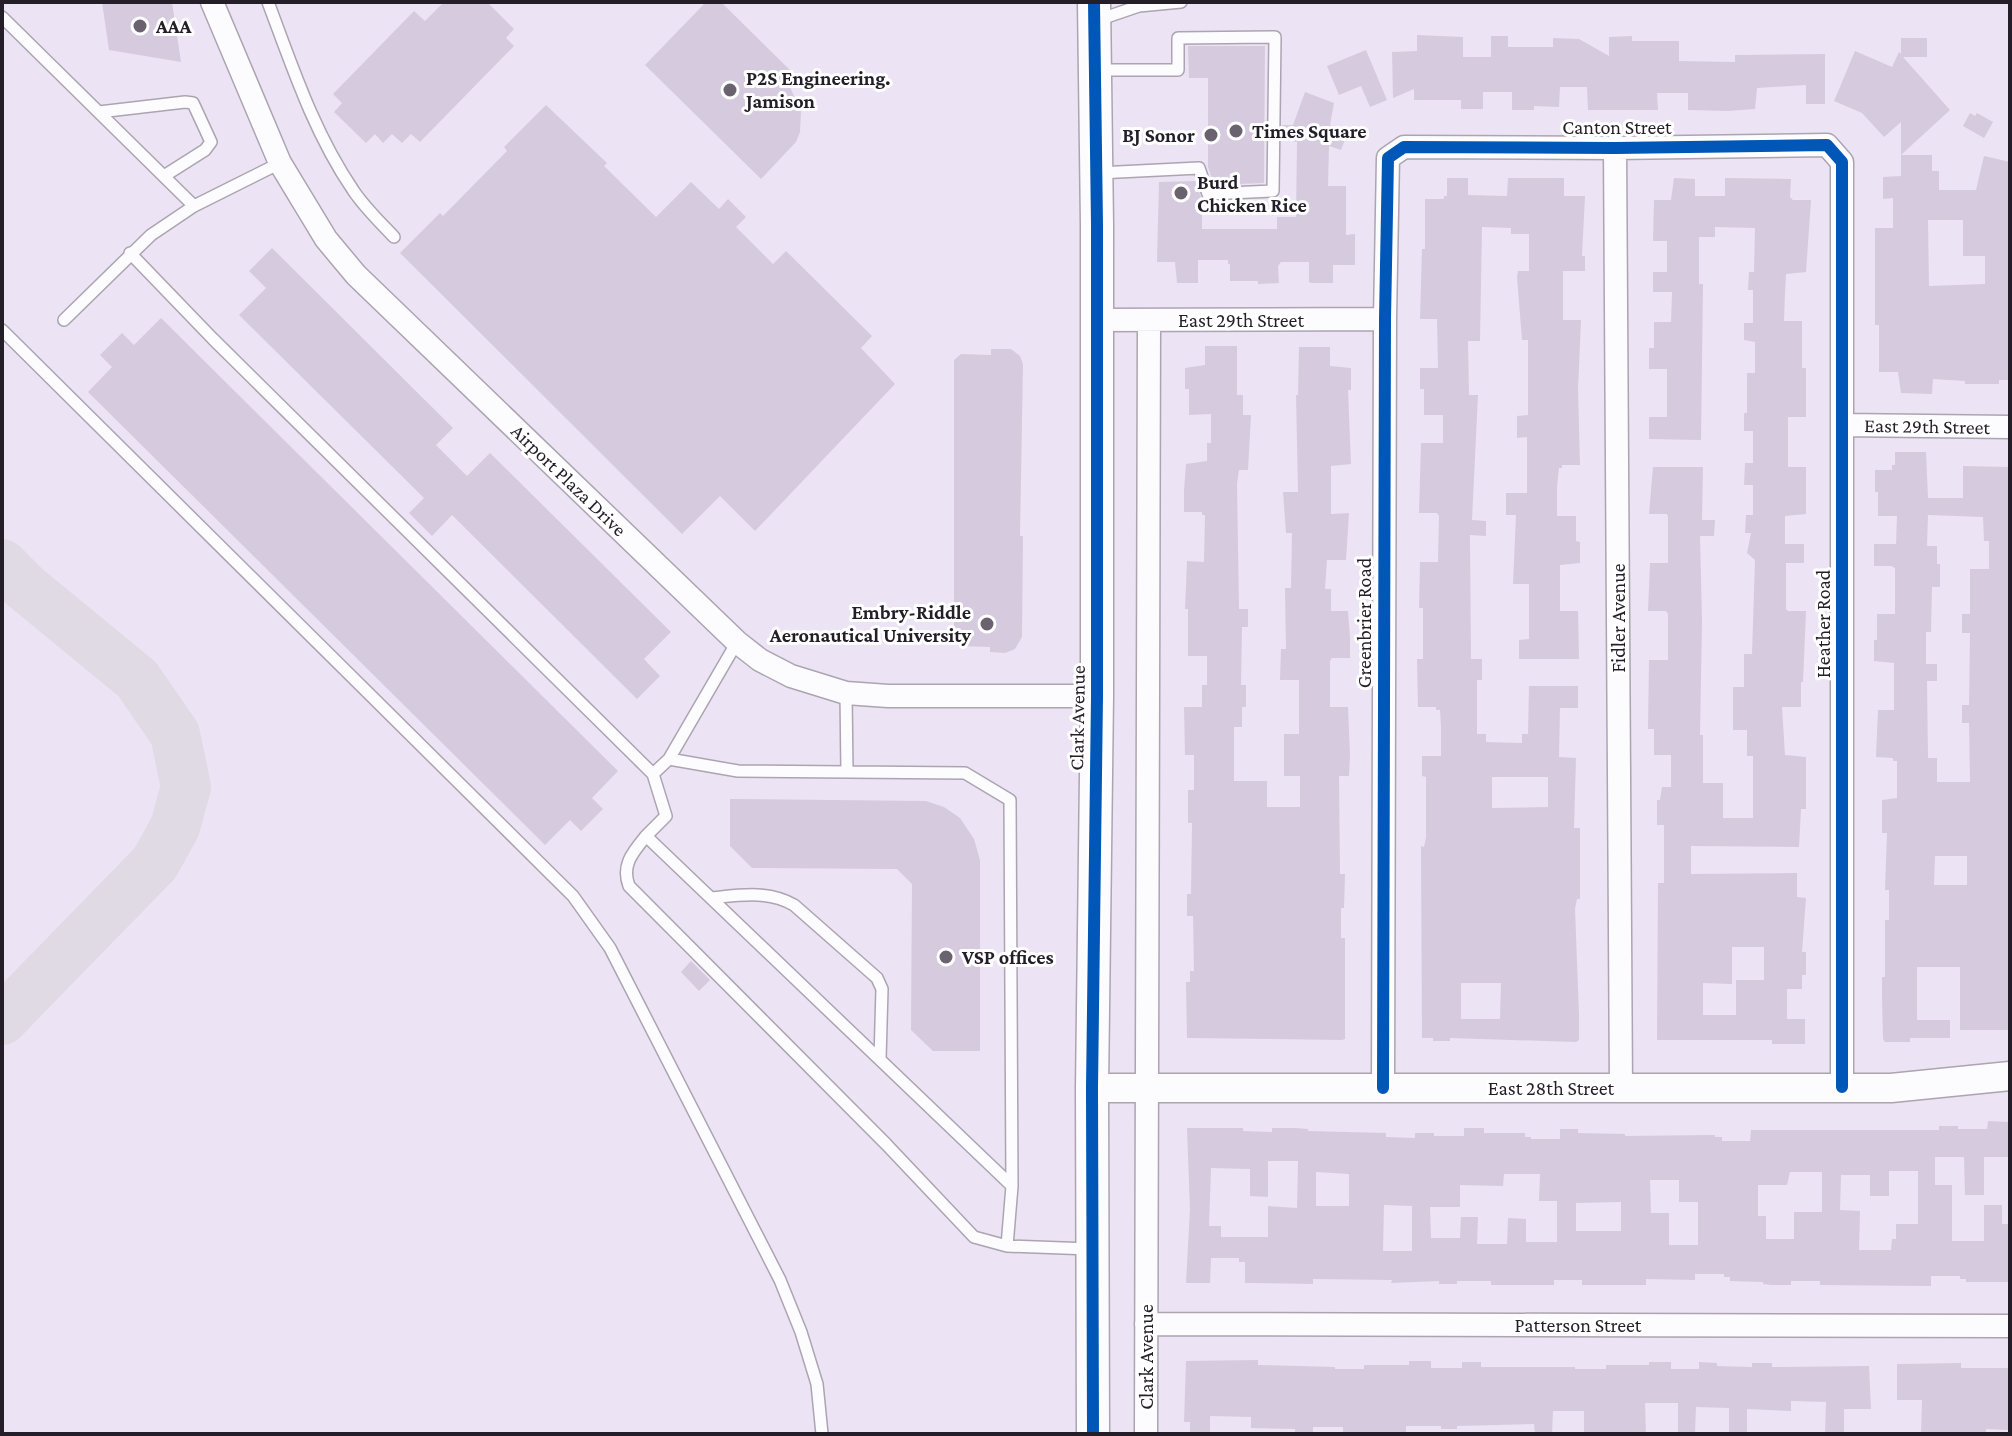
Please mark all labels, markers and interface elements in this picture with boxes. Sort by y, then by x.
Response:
place label: AAA [155,15,193,37]
marker: AAA [131,17,149,35]
place label: P2S Engineering. Jamison [744,67,891,112]
marker: P2S Engineering. Jamison [721,81,739,99]
street label: Canton Street [1562,116,1672,138]
place label: Times Square [1252,120,1367,142]
marker: Times Square [1227,122,1245,140]
place label: BJ Sonor [1122,124,1195,146]
marker: BJ Sonor [1202,126,1220,144]
place label: Burd Chicken Rice [1197,171,1307,216]
marker: Burd Chicken Rice [1172,184,1190,202]
street label: East 29th Street [1178,309,1304,331]
street label: East 29th Street [1864,414,1991,438]
street label: Airport Plaza Drive [506,420,631,541]
street label: Greenbrier Road [1353,557,1375,688]
street label: Fidler Avenue [1607,563,1629,673]
street label: Heather Road [1812,569,1834,678]
place label: Embry-Riddle Aeronautical University [769,601,971,646]
marker: Embry-Riddle Aeronautical University [978,615,996,633]
street label: Clark Avenue [1065,665,1089,771]
place label: VSP offices [961,946,1054,968]
marker: VSP offices [937,948,955,966]
street label: East 28th Street [1488,1077,1615,1099]
street label: Clark Avenue [1135,1304,1157,1410]
street label: Patterson Street [1515,1314,1642,1336]

